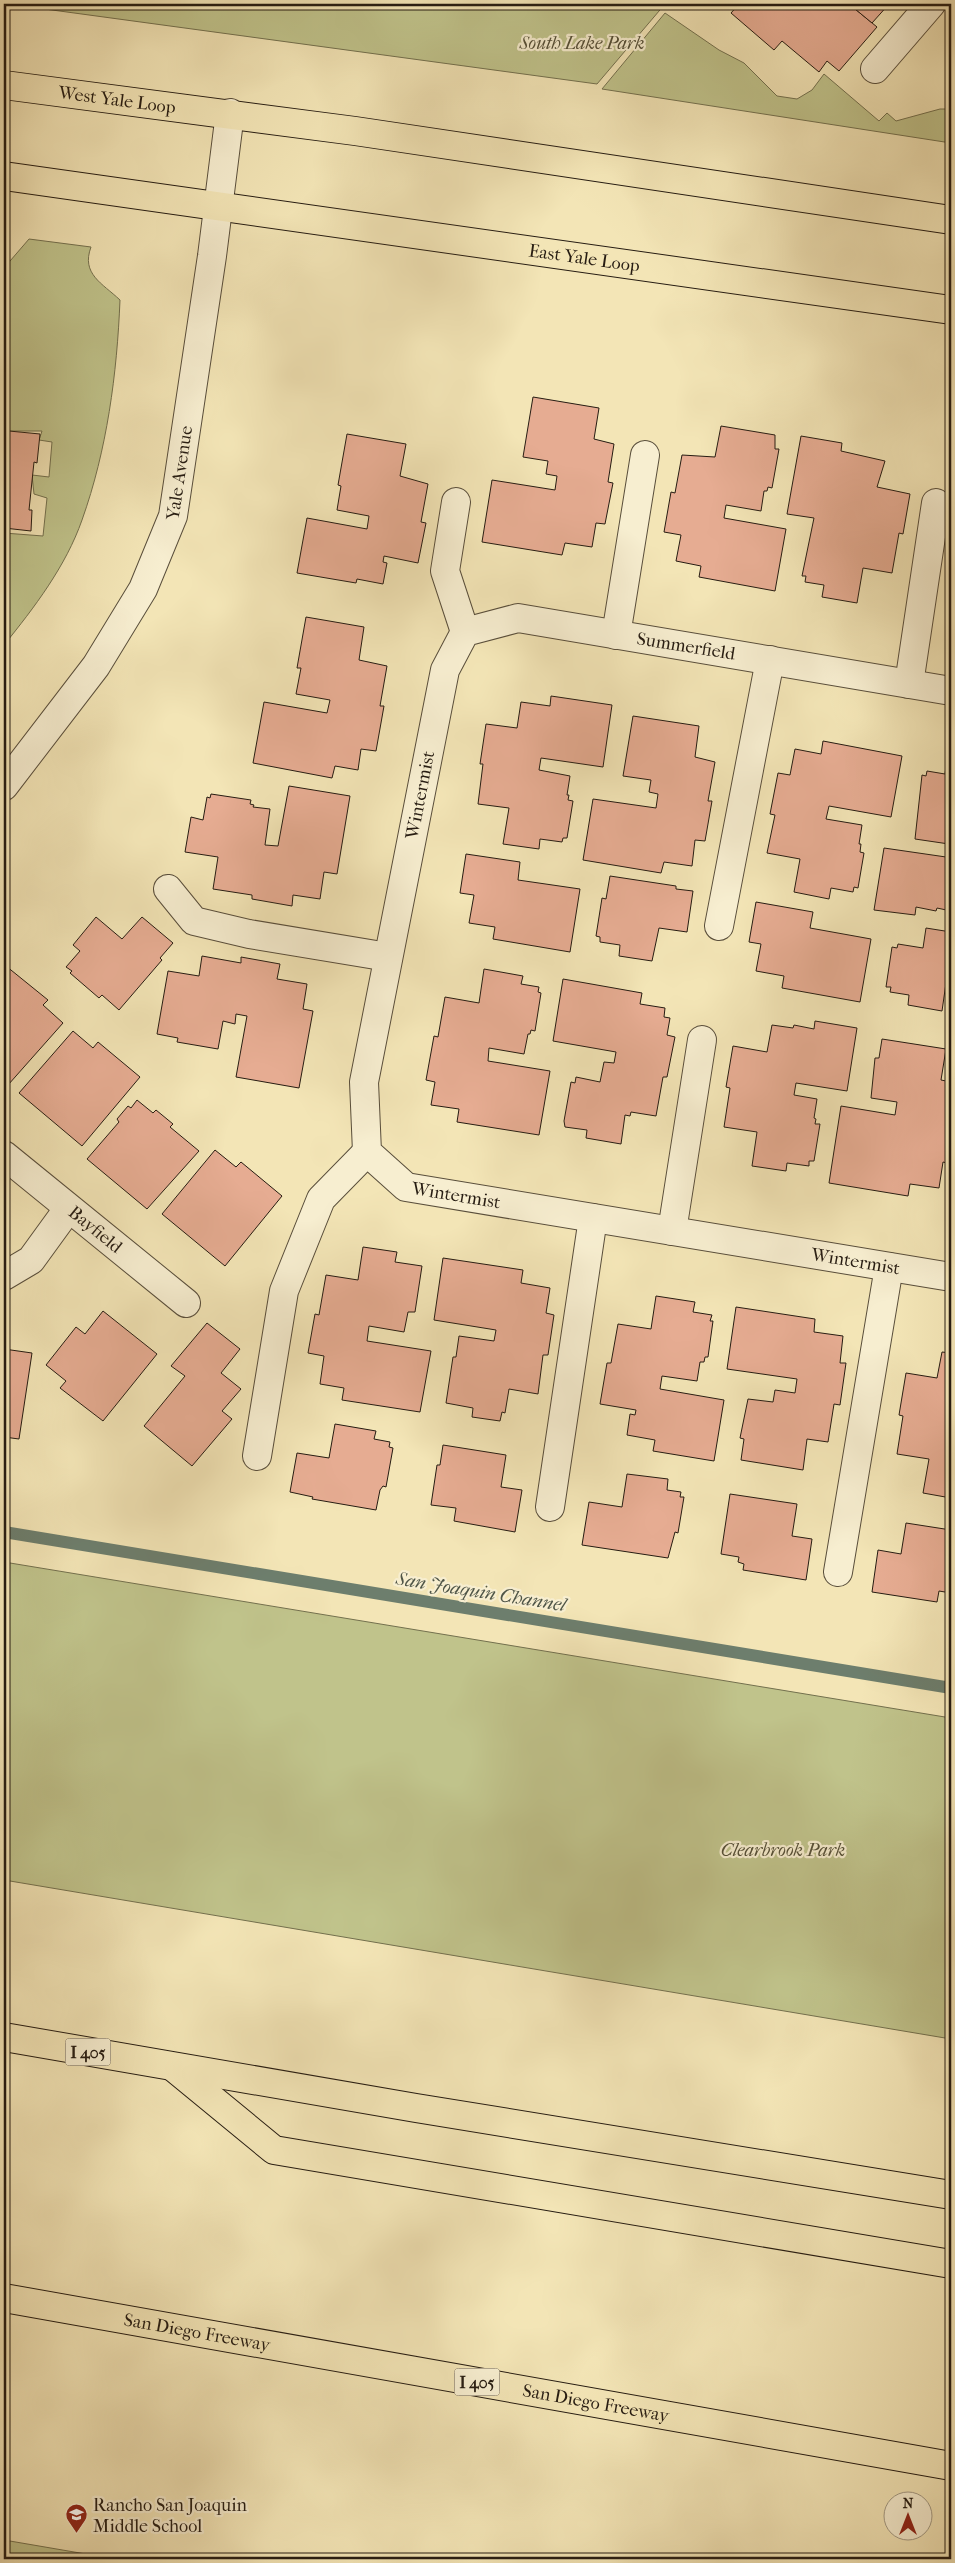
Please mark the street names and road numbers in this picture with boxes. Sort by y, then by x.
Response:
street label: West Yale Loop [56,82,177,118]
street label: East Yale Loop [527,240,641,277]
street label: Yale Avenue [162,424,197,522]
street label: Summerfield [635,628,737,665]
street label: Wintermist [401,749,439,842]
street label: Wintermist [409,1178,502,1214]
street label: Bayfield [64,1202,126,1258]
street label: Wintermist [809,1244,902,1280]
road number: I 405 [66,2038,110,2066]
street label: San Diego Freeway [122,2309,273,2356]
road number: I 405 [454,2368,500,2396]
street label: San Diego Freeway [521,2380,672,2427]

